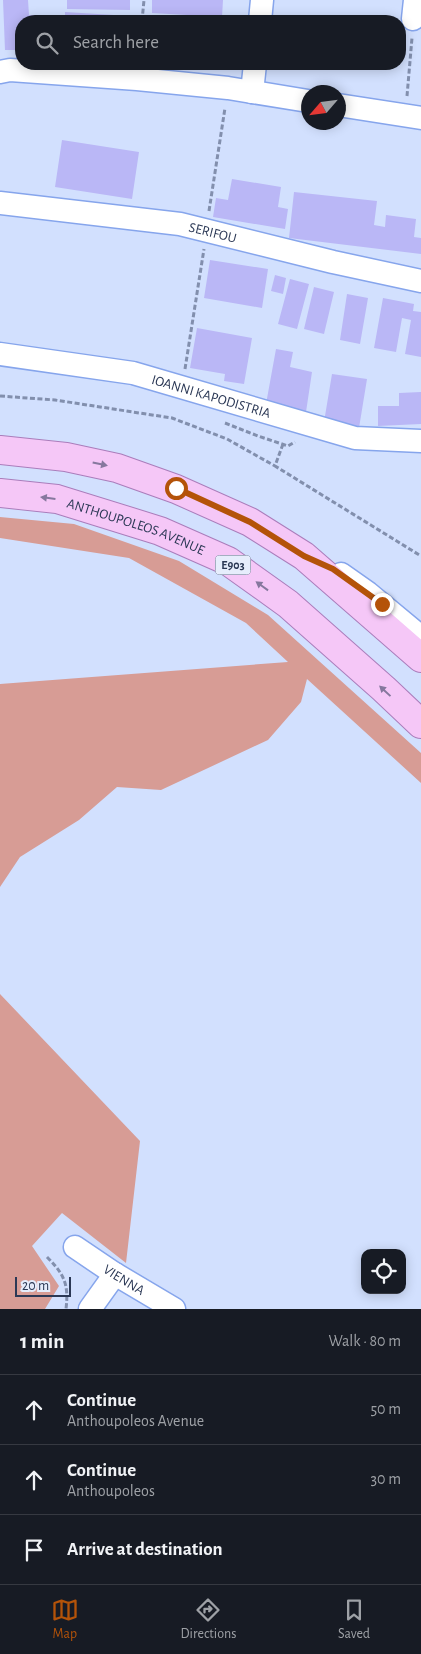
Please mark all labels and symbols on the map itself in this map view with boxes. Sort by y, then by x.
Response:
north arrow [301,85,346,130]
street label: SERIFOU [187,220,238,246]
street label: IOANNI KAPODISTRIA [150,373,272,421]
one-way arrow [93,460,108,468]
route start [165,477,188,500]
one-way arrow [40,494,56,502]
street label: ANTHOUPOLEOS AVENUE [65,497,207,558]
road number: E903 [216,556,250,574]
one-way arrow [256,580,269,591]
route end [371,593,394,616]
one-way arrow [379,685,392,696]
street label: VIENNA [101,1262,147,1298]
scale bar [15,1274,71,1297]

